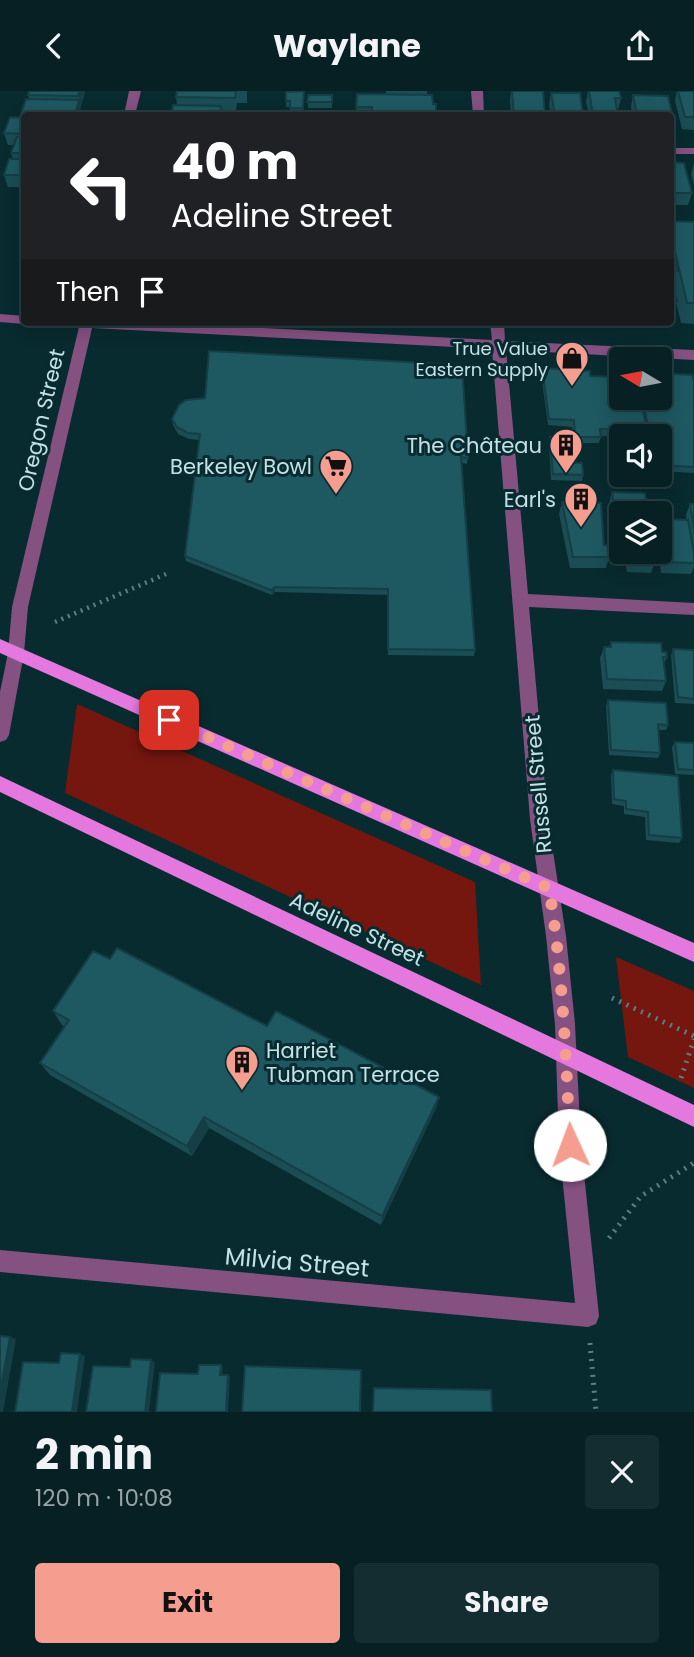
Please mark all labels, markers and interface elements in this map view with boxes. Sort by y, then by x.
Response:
text: Waylane [273,23,421,68]
icon: back [35,27,73,65]
icon: share [621,27,659,65]
text: 40 m [171,128,298,196]
icon: left [56,140,147,231]
text: Adeline Street [171,193,392,238]
icon: arrive [133,273,171,311]
text: Then [56,274,119,310]
place label: True Value Eastern Supply [415,336,548,382]
shop icon: True Value Eastern Supply [553,339,591,388]
street label: Oregon Street [11,346,71,494]
north arrow [609,347,672,409]
map controls [609,347,672,564]
button: sound [609,424,672,487]
building icon: The Château [547,426,585,475]
place label: The Château [406,431,542,460]
supermarket icon: Berkeley Bowl [317,447,355,496]
place label: Berkeley Bowl [170,452,312,481]
building icon: Earl's [562,480,600,529]
place label: Earl's [504,485,556,514]
button: layers [609,501,672,564]
pin [139,690,199,750]
icon: arrive [150,701,188,739]
street label: Russell Street [518,714,558,854]
street label: Adeline Street [285,885,429,973]
place label: Harriet Tubman Terrace [266,1036,440,1089]
building icon: Harriet Tubman Terrace [223,1043,261,1092]
position arrow [533,1108,607,1182]
street label: Milvia Street [223,1239,371,1285]
text: 2 min [35,1425,153,1484]
button: close [585,1435,659,1509]
text: 120 m · 10:08 [35,1482,173,1514]
button: Exit [35,1563,340,1643]
button: Share [354,1563,659,1643]

